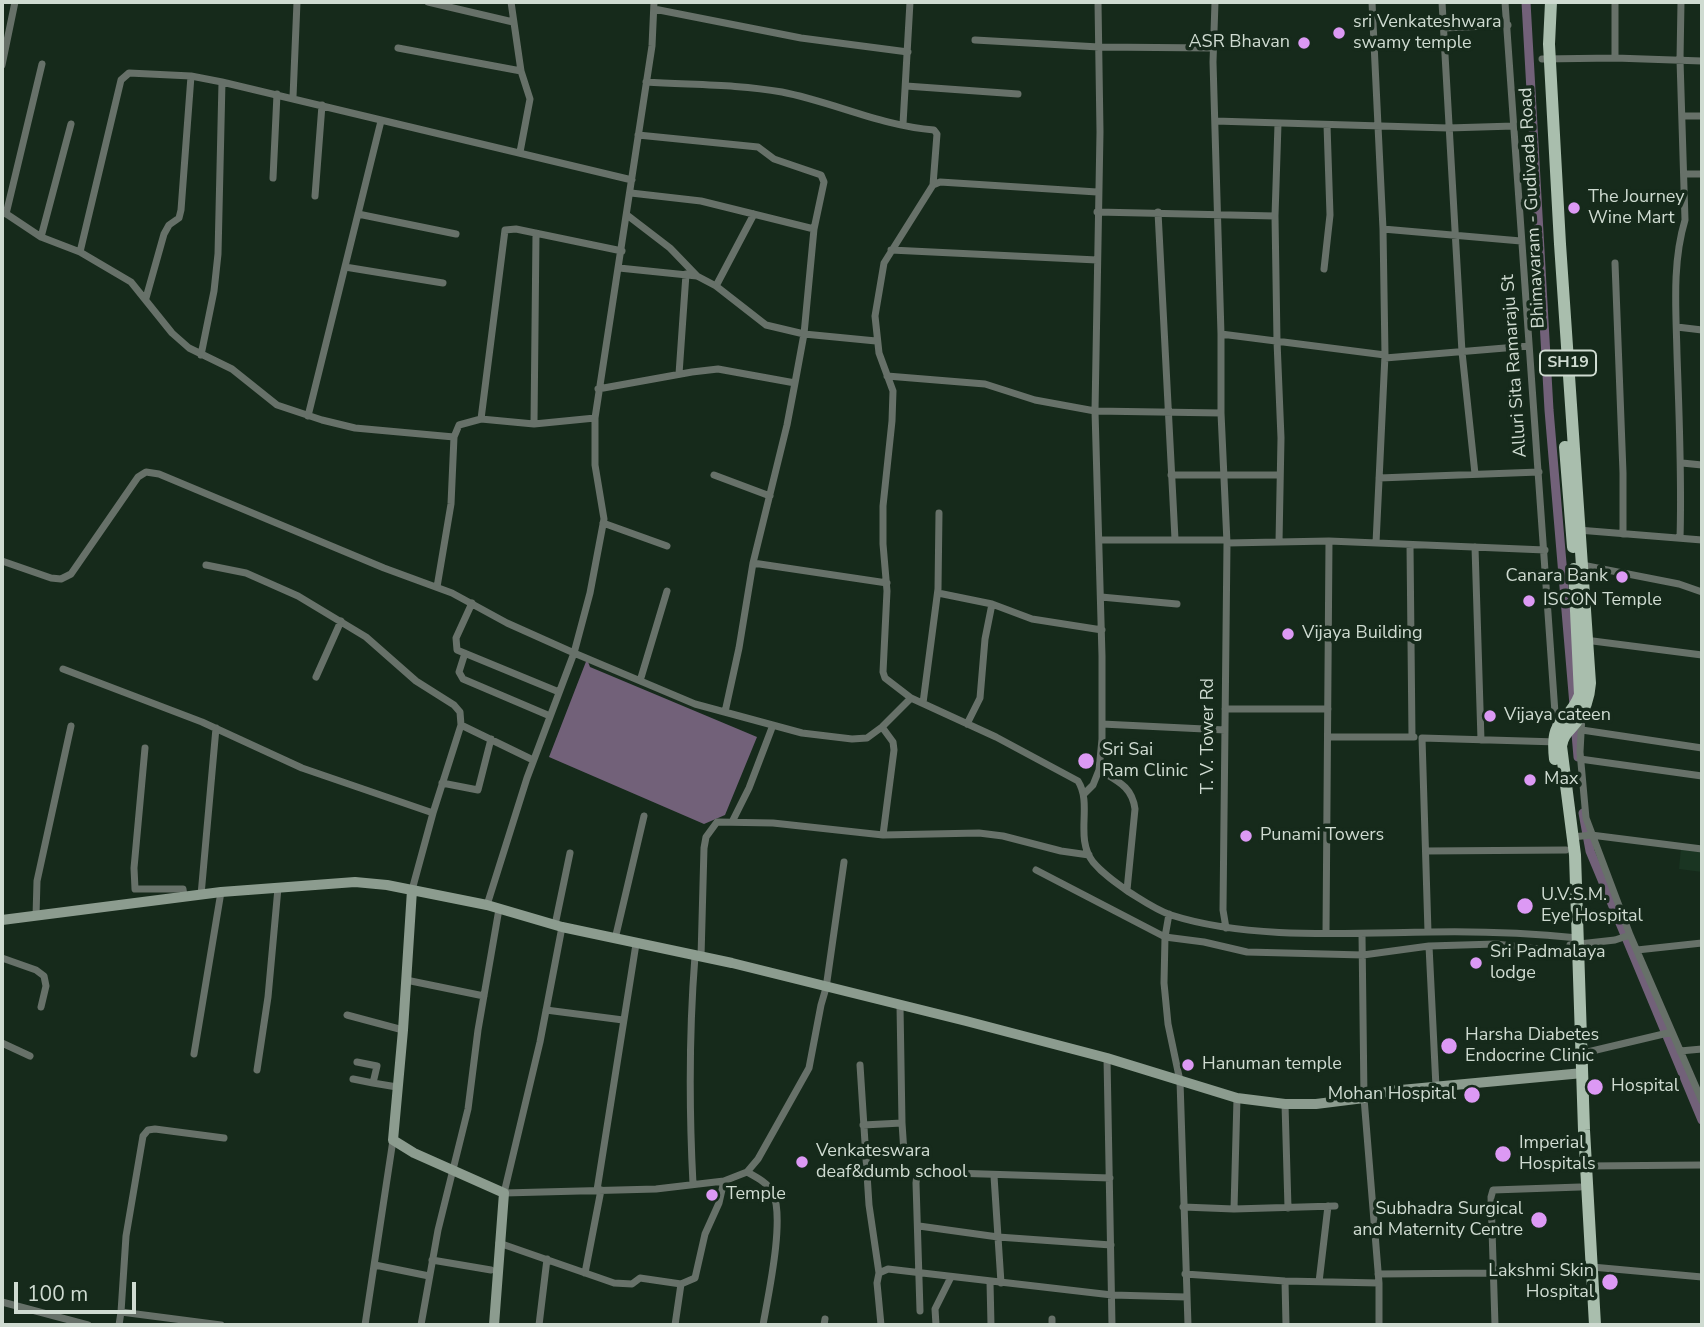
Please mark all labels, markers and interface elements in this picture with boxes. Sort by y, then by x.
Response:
place label: sri Venkateshwara swamy temple [1353,12,1501,54]
marker: sri Venkateshwara swamy temple [1331,25,1347,41]
place label: ASR Bhavan [1189,32,1290,54]
marker: ASR Bhavan [1296,35,1312,51]
street label: Bhimavaram - Gudivada Road [1516,87,1550,329]
place label: The Journey Wine Mart [1588,187,1685,230]
marker: The Journey Wine Mart [1566,200,1582,216]
street label: Alluri Sita Ramaraju St [1498,274,1532,458]
road number: SH19 [1540,350,1596,376]
place label: Canara Bank [1505,566,1608,588]
marker: Canara Bank [1614,569,1630,585]
place label: ISCON Temple [1543,590,1662,612]
marker: ISCON Temple [1521,593,1537,609]
place label: Vijaya Building [1302,623,1423,645]
marker: Vijaya Building [1280,626,1296,642]
street label: T. V. Tower Rd [1198,678,1220,794]
place label: Vijaya cateen [1504,705,1611,727]
marker: Vijaya cateen [1482,708,1498,724]
place label: Sri Sai Ram Clinic [1102,740,1188,782]
marker: Sri Sai Ram Clinic [1076,751,1096,771]
place label: Max [1544,769,1578,791]
marker: Max [1522,772,1538,788]
place label: Punami Towers [1260,825,1384,847]
marker: Punami Towers [1238,828,1254,844]
place label: U.V.S.M. Eye Hospital [1541,885,1643,928]
marker: U.V.S.M. Eye Hospital [1515,896,1535,916]
place label: Sri Padmalaya lodge [1490,942,1606,984]
marker: Sri Padmalaya lodge [1468,955,1484,971]
place label: Harsha Diabetes Endocrine Clinic [1465,1025,1599,1068]
marker: Harsha Diabetes Endocrine Clinic [1439,1036,1459,1056]
place label: Hanuman temple [1202,1054,1342,1076]
marker: Hanuman temple [1180,1057,1196,1073]
place label: Hospital [1611,1076,1679,1098]
marker: Hospital [1585,1077,1605,1097]
place label: Mohan Hospital [1328,1084,1456,1106]
marker: Mohan Hospital [1462,1085,1482,1105]
place label: Imperial Hospitals [1519,1133,1596,1176]
place label: Venkateswara deaf&dumb school [816,1141,967,1184]
marker: Imperial Hospitals [1493,1144,1513,1164]
marker: Venkateswara deaf&dumb school [794,1154,810,1170]
place label: Temple [726,1184,786,1206]
marker: Temple [704,1187,720,1203]
place label: Subhadra Surgical and Maternity Centre [1353,1199,1523,1242]
marker: Subhadra Surgical and Maternity Centre [1529,1210,1549,1230]
place label: Lakshmi Skin Hospital [1488,1261,1594,1304]
scale bar [18,1268,140,1312]
marker: Lakshmi Skin Hospital [1600,1272,1620,1292]
text: 100 m [27,1280,88,1308]

